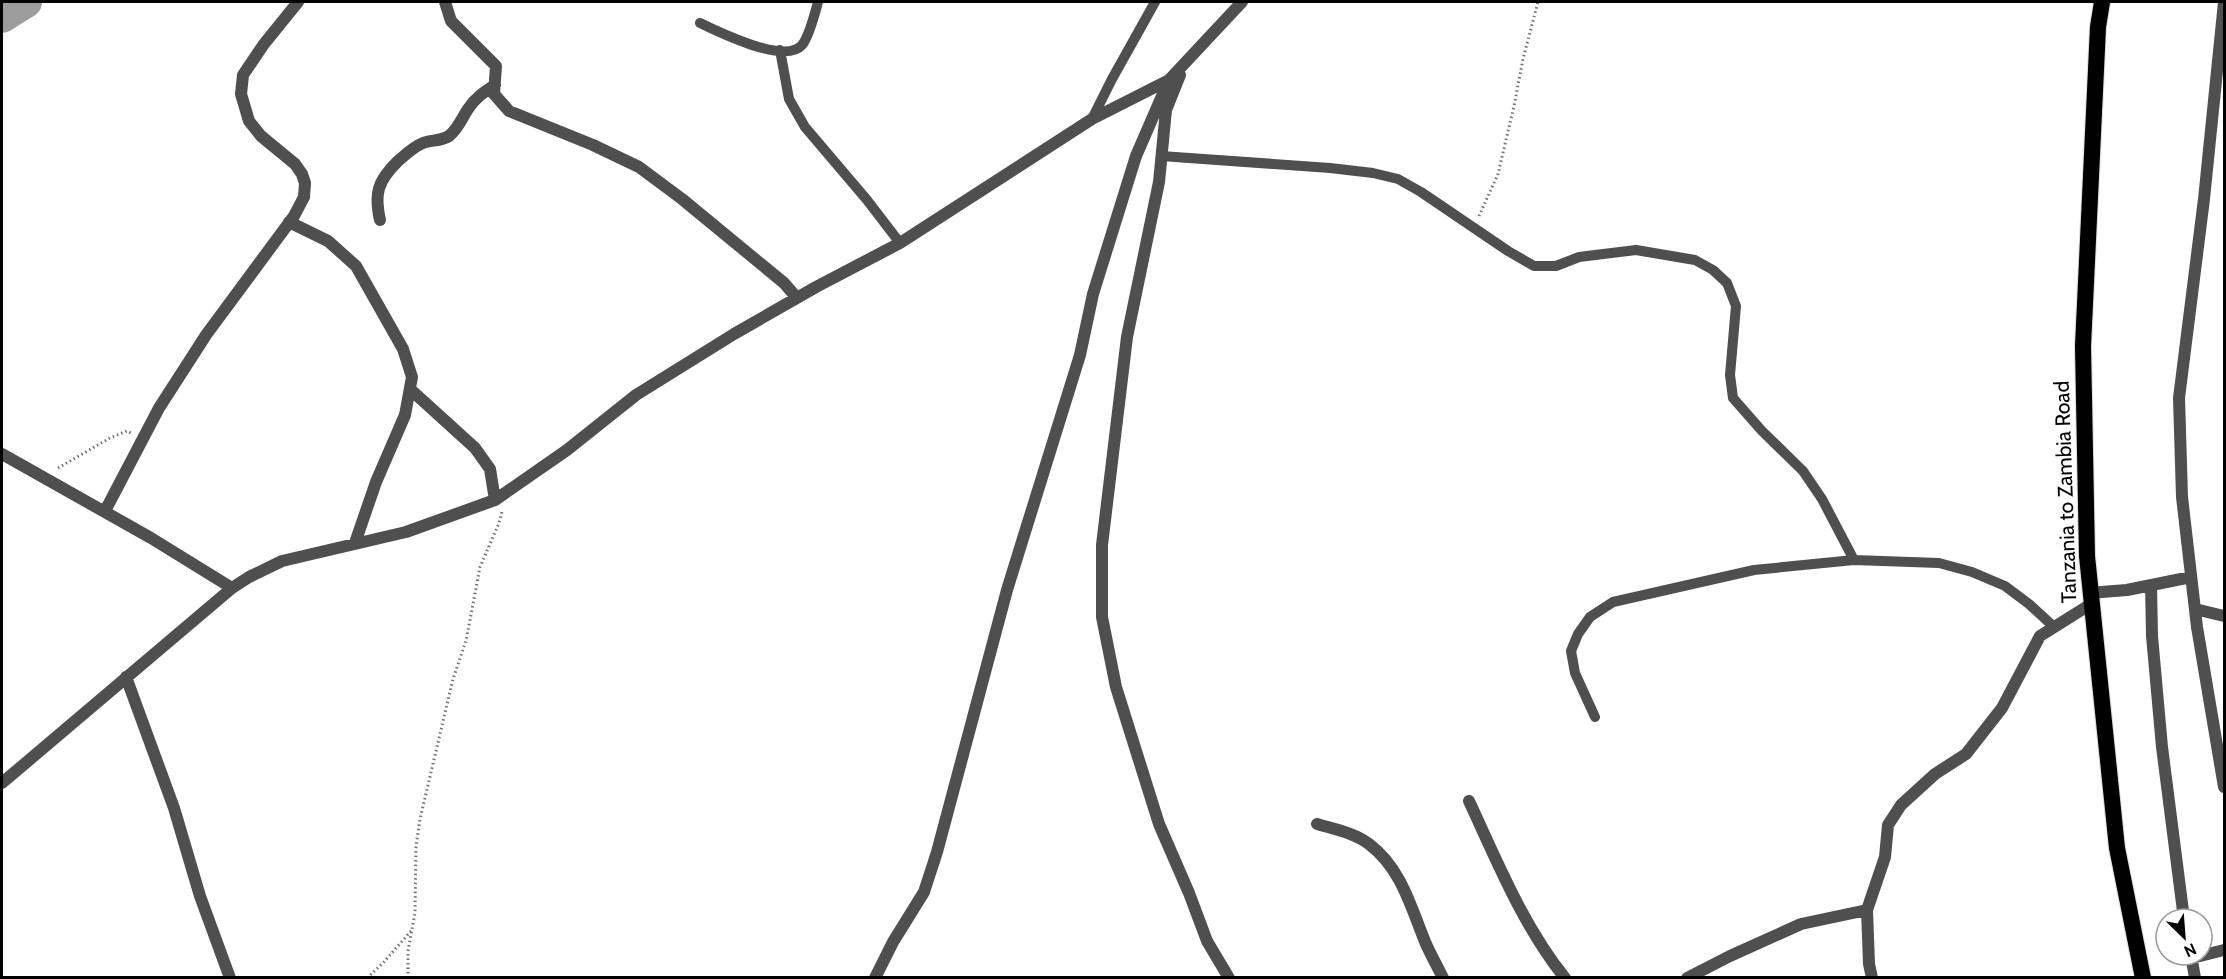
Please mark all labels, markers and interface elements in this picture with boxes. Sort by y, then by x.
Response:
street label: Tanzania to Zambia Road [2049,381,2081,603]
north arrow [2154,907,2214,967]
text: N [2181,939,2199,961]

